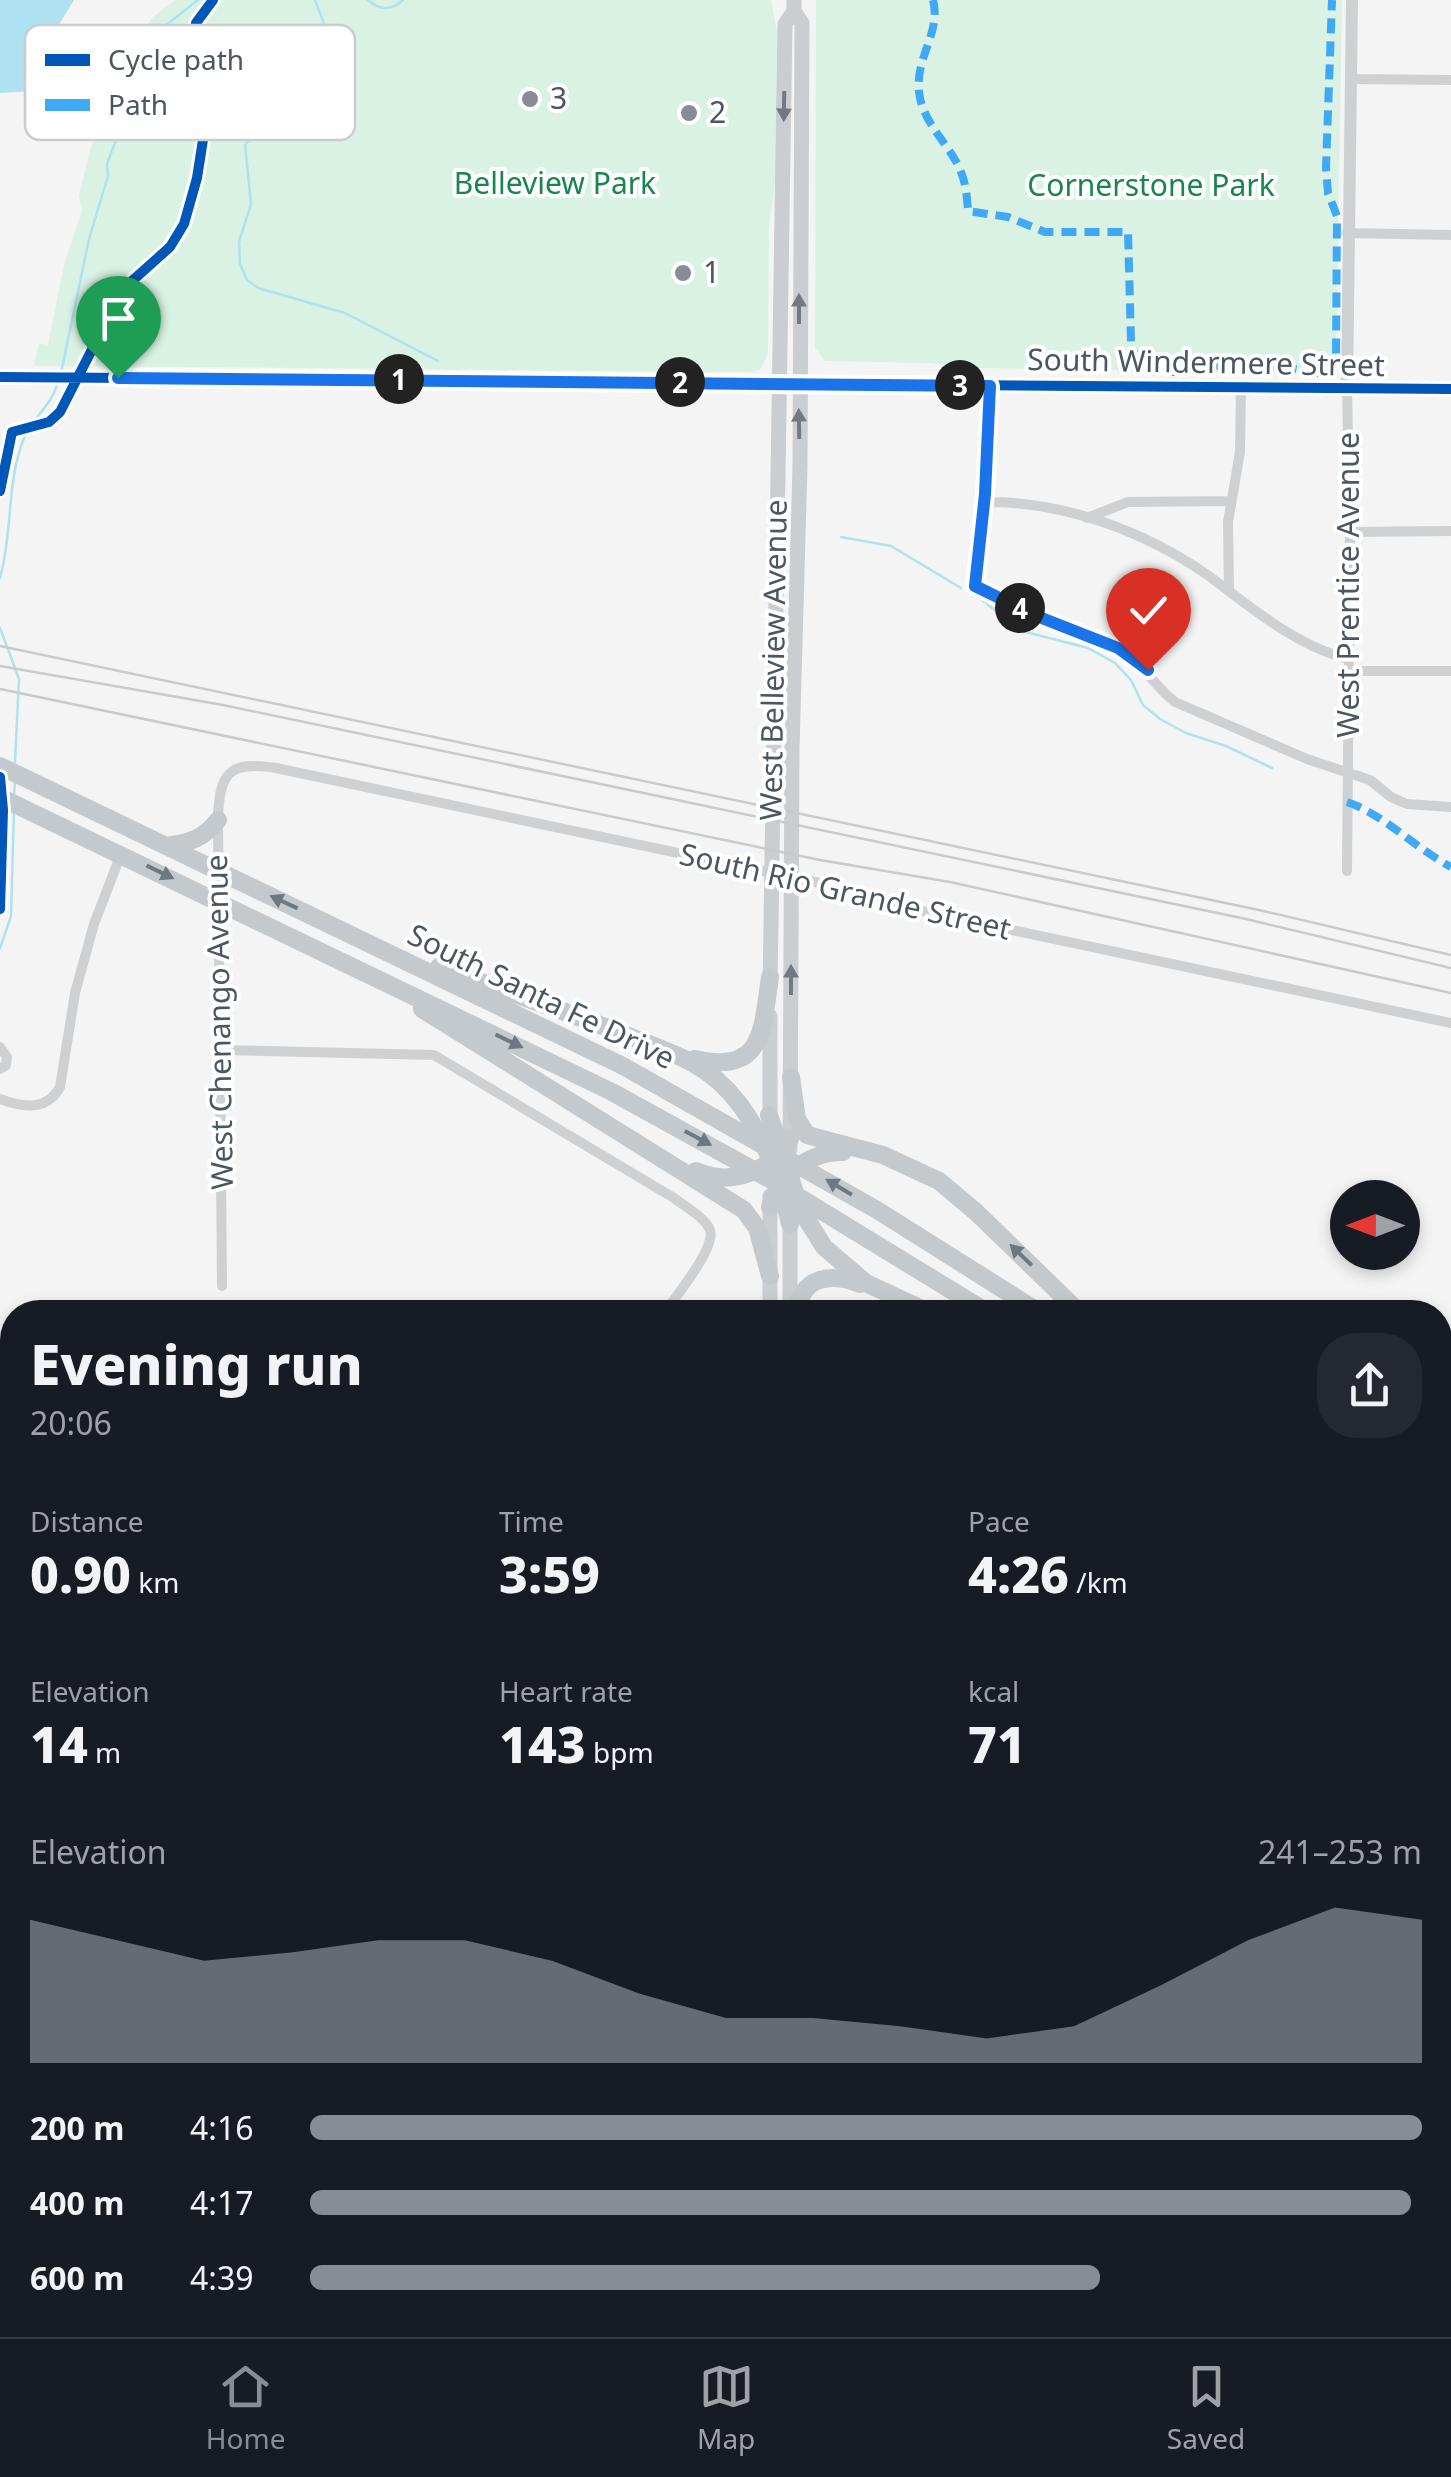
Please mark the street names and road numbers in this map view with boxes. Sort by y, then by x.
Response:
street label: South Windermere Street [1027,338,1385,385]
street label: West Prentice Avenue [1327,432,1368,738]
street label: West Belleview Avenue [749,499,796,821]
street label: South Rio Grande Street [676,832,1015,949]
street label: West Chenango Avenue [195,854,242,1190]
street label: South Santa Fe Drive [401,913,682,1078]

